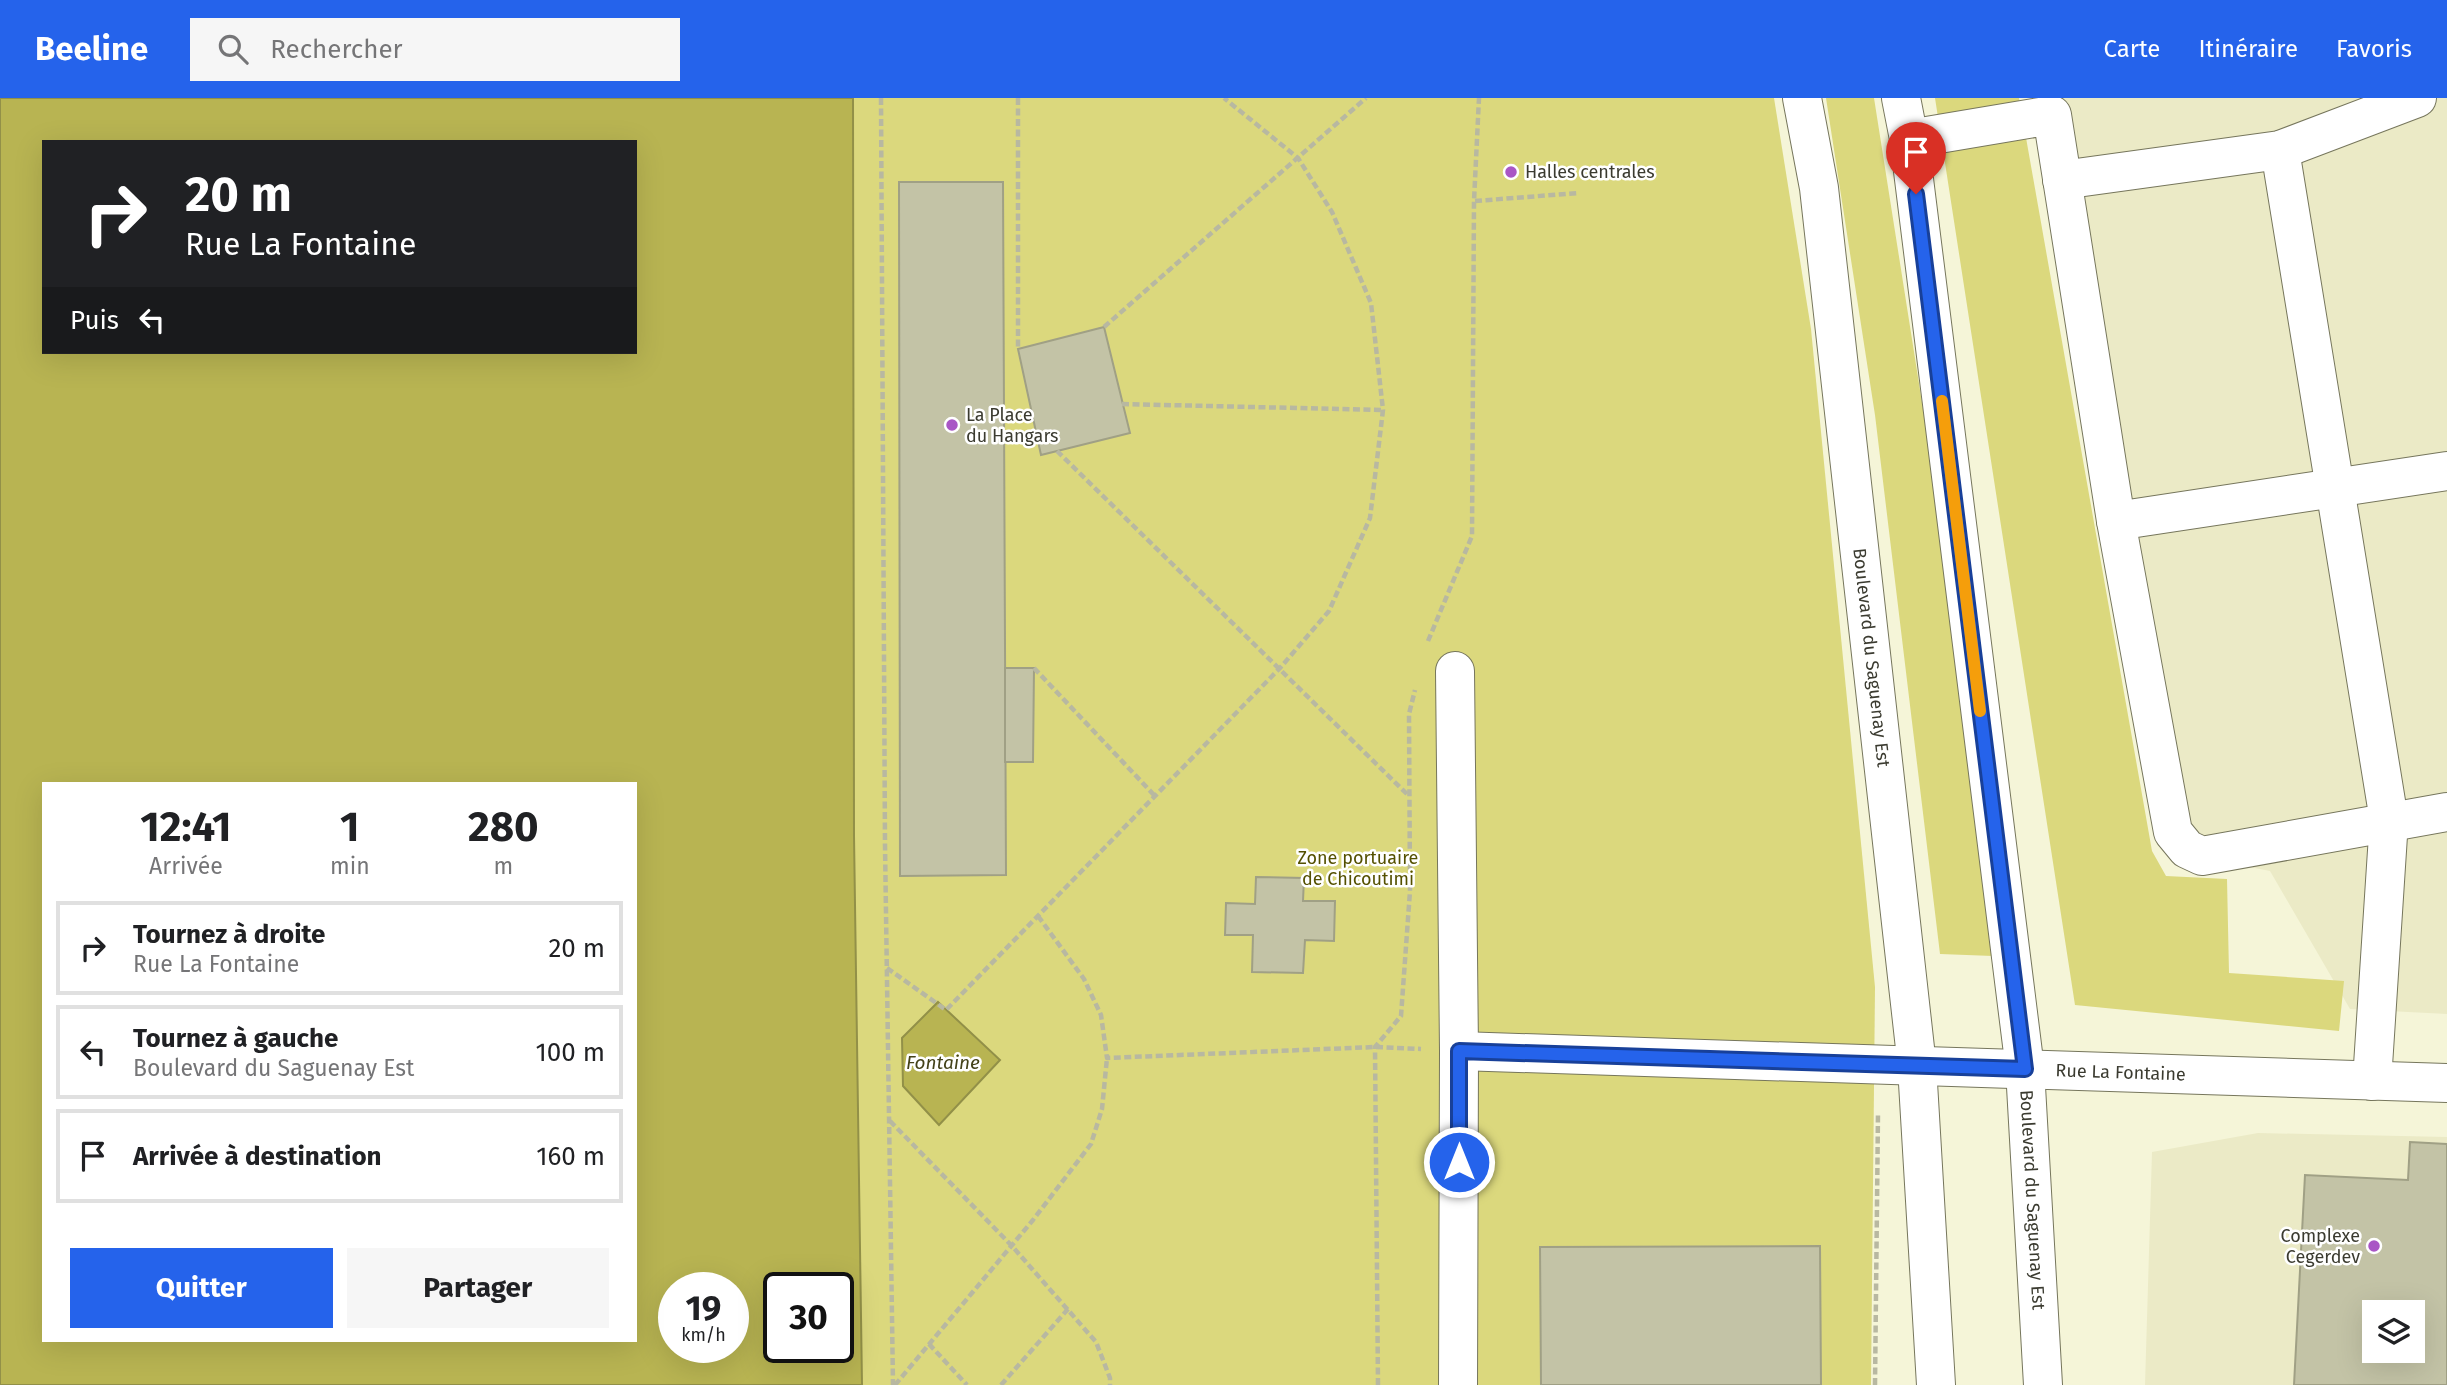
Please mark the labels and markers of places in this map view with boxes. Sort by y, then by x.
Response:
pin [1886,122,1946,194]
place label: Halles centrales [1525,161,1655,183]
marker: Halles centrales [1503,164,1519,180]
place label: La Place du Hangars [966,404,1058,447]
marker: La Place du Hangars [944,417,960,433]
place label: Complexe Cegerdev [2280,1225,2360,1268]
marker: Complexe Cegerdev [2366,1238,2382,1254]

